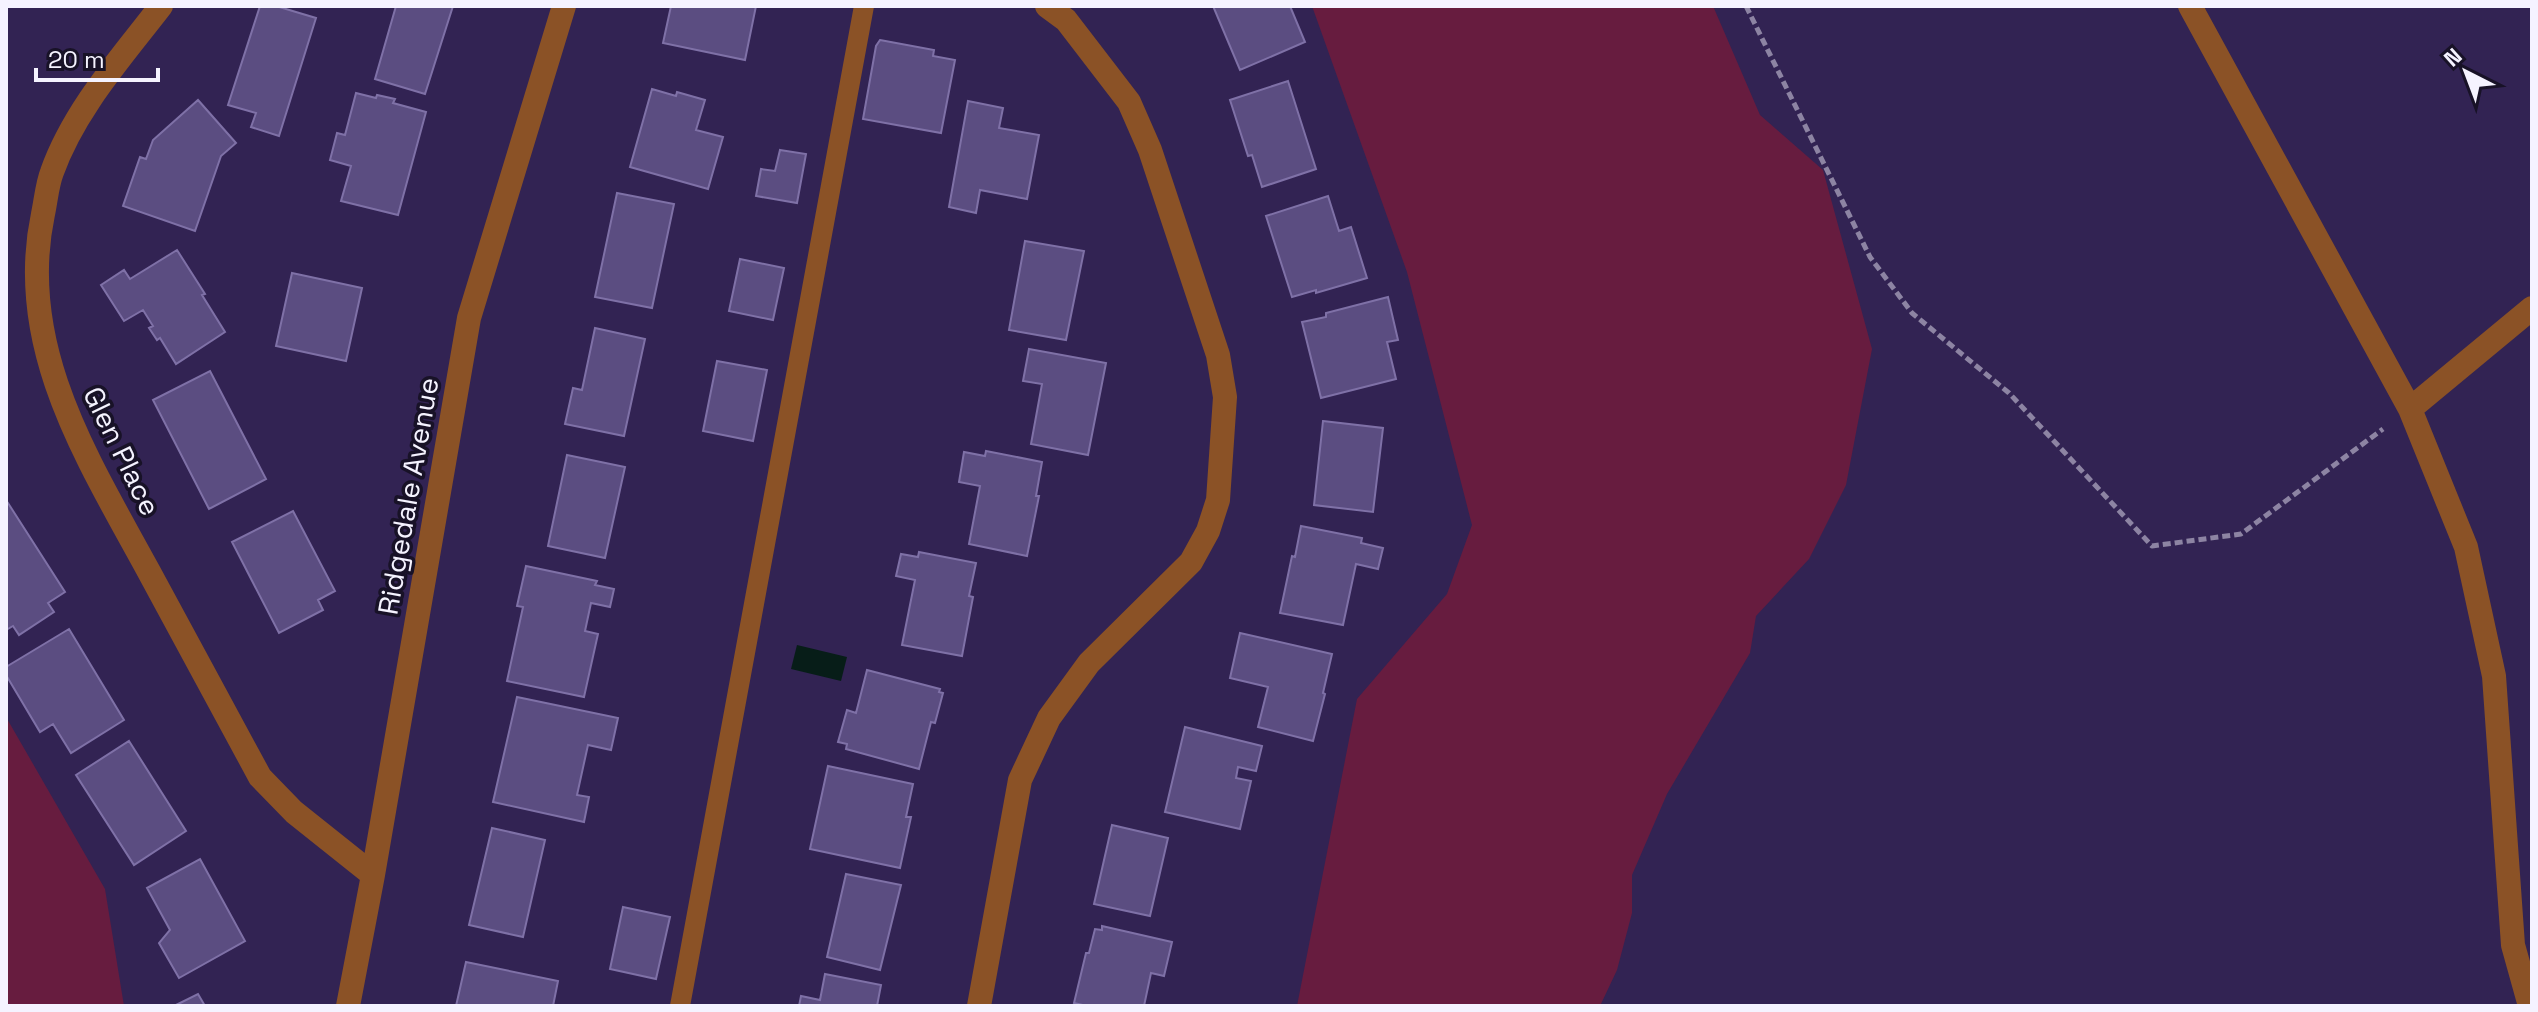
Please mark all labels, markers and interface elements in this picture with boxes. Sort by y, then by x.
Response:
scale bar [36,32,158,82]
north arrow [2426,32,2506,112]
text: N [2438,42,2467,72]
text: 20 m [48,44,105,75]
street label: Ridgedale Avenue [369,374,447,618]
street label: Glen Place [75,381,169,521]

